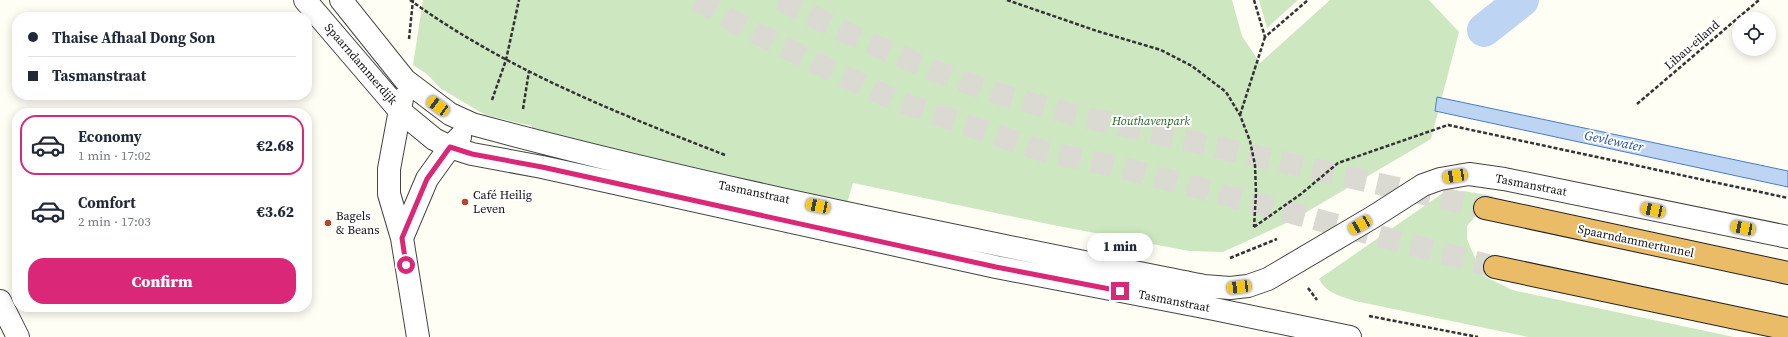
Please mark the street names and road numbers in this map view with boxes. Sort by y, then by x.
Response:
street label: Libau-eiland [1661,17,1723,73]
street label: Spaarndammerdijk [321,20,401,109]
street label: Tasmanstraat [1494,170,1568,200]
street label: Tasmanstraat [717,177,791,207]
street label: Spaarndammertunnel [1576,221,1696,261]
street label: Tasmanstraat [1137,286,1211,316]

